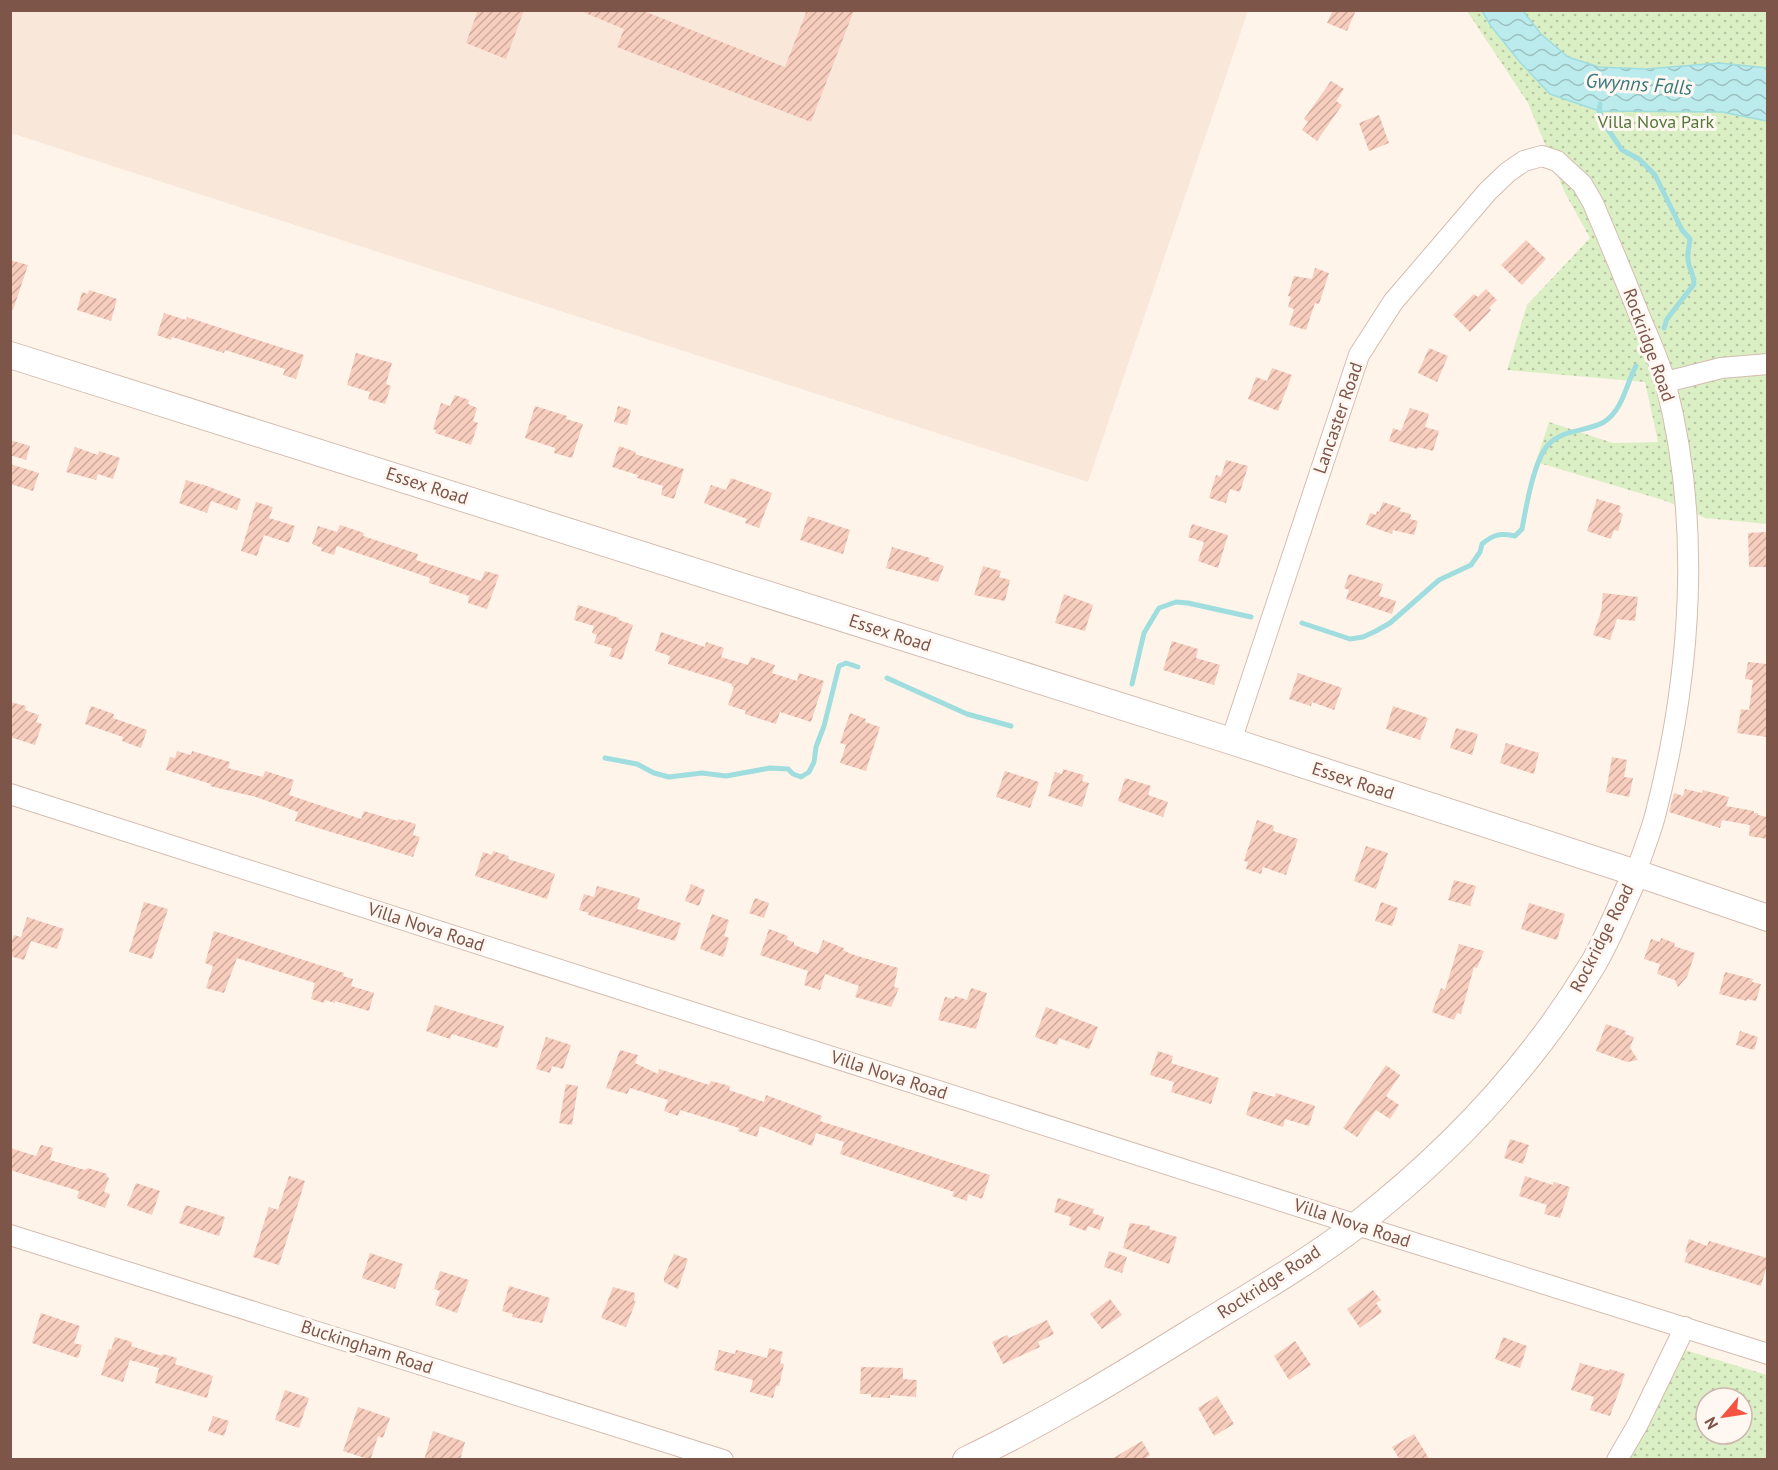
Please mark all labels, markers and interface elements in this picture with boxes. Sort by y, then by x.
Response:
water label: Gwynns Falls [1585,67,1693,101]
park label: Villa Nova Park [1597,110,1715,133]
street label: Rockridge Road [1618,285,1681,404]
street label: Lancaster Road [1308,359,1367,477]
street label: Essex Road [383,461,471,510]
street label: Essex Road [846,608,934,657]
street label: Essex Road [1309,756,1397,805]
street label: Rockridge Road [1564,880,1639,996]
street label: Villa Nova Road [364,897,487,956]
street label: Villa Nova Road [827,1045,950,1104]
street label: Villa Nova Road [1290,1193,1413,1252]
street label: Rockridge Road [1213,1240,1325,1324]
street label: Buckingham Road [298,1314,436,1379]
north arrow [1694,1386,1754,1446]
text: N [1700,1414,1722,1433]

